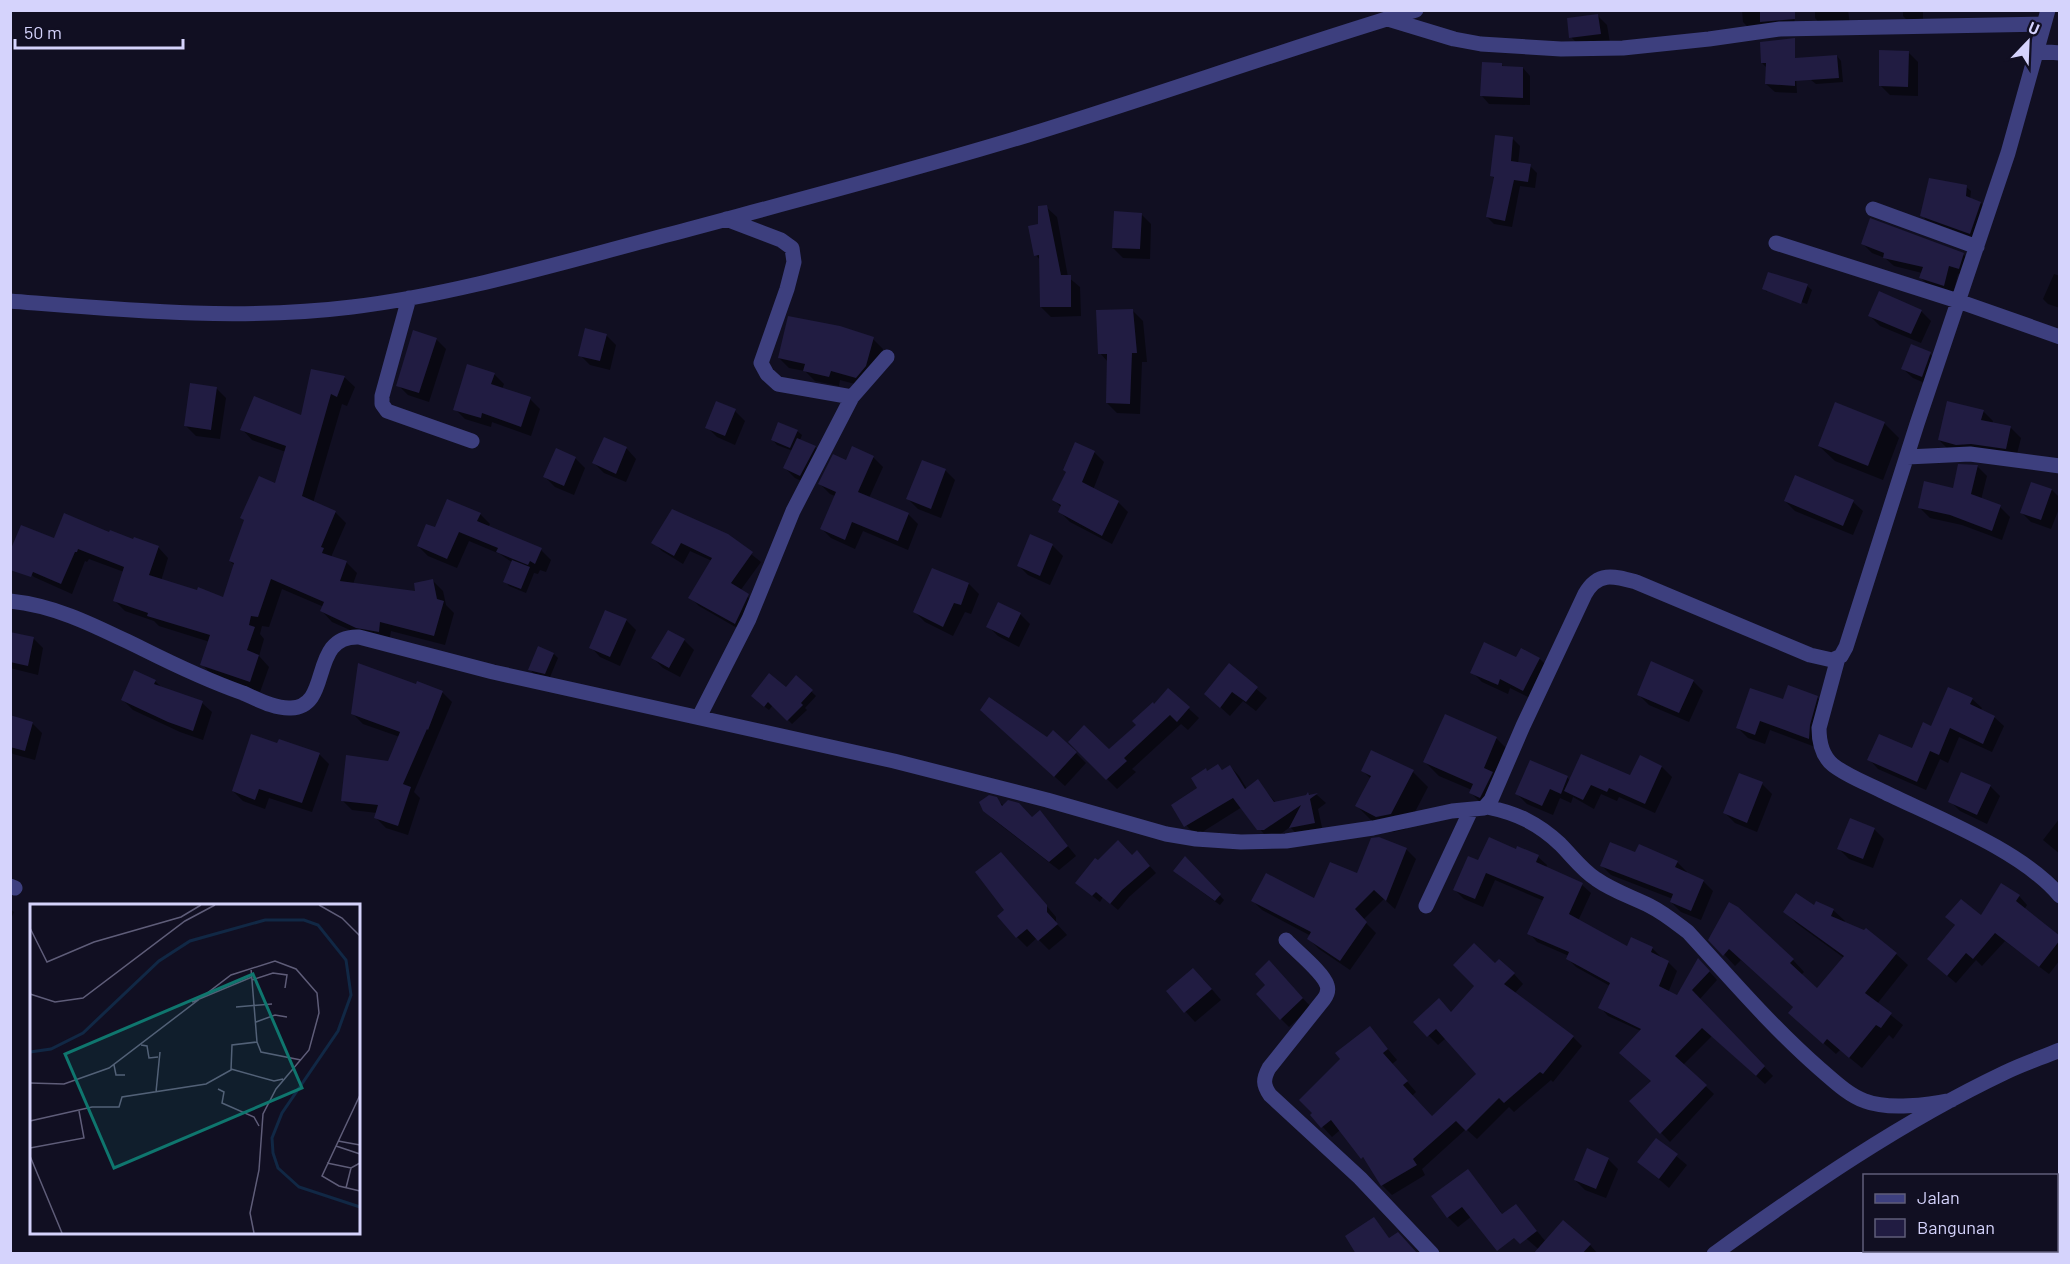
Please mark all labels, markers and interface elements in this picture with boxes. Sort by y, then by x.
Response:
scale bar [15,12,183,50]
north arrow [1998,12,2058,72]
text: U [2026,17,2042,38]
text: 50 m [24,21,62,43]
inset map [30,904,360,1234]
legend [1863,1174,2058,1252]
text: Jalan [1917,1186,1960,1208]
text: Bangunan [1917,1216,1995,1238]

